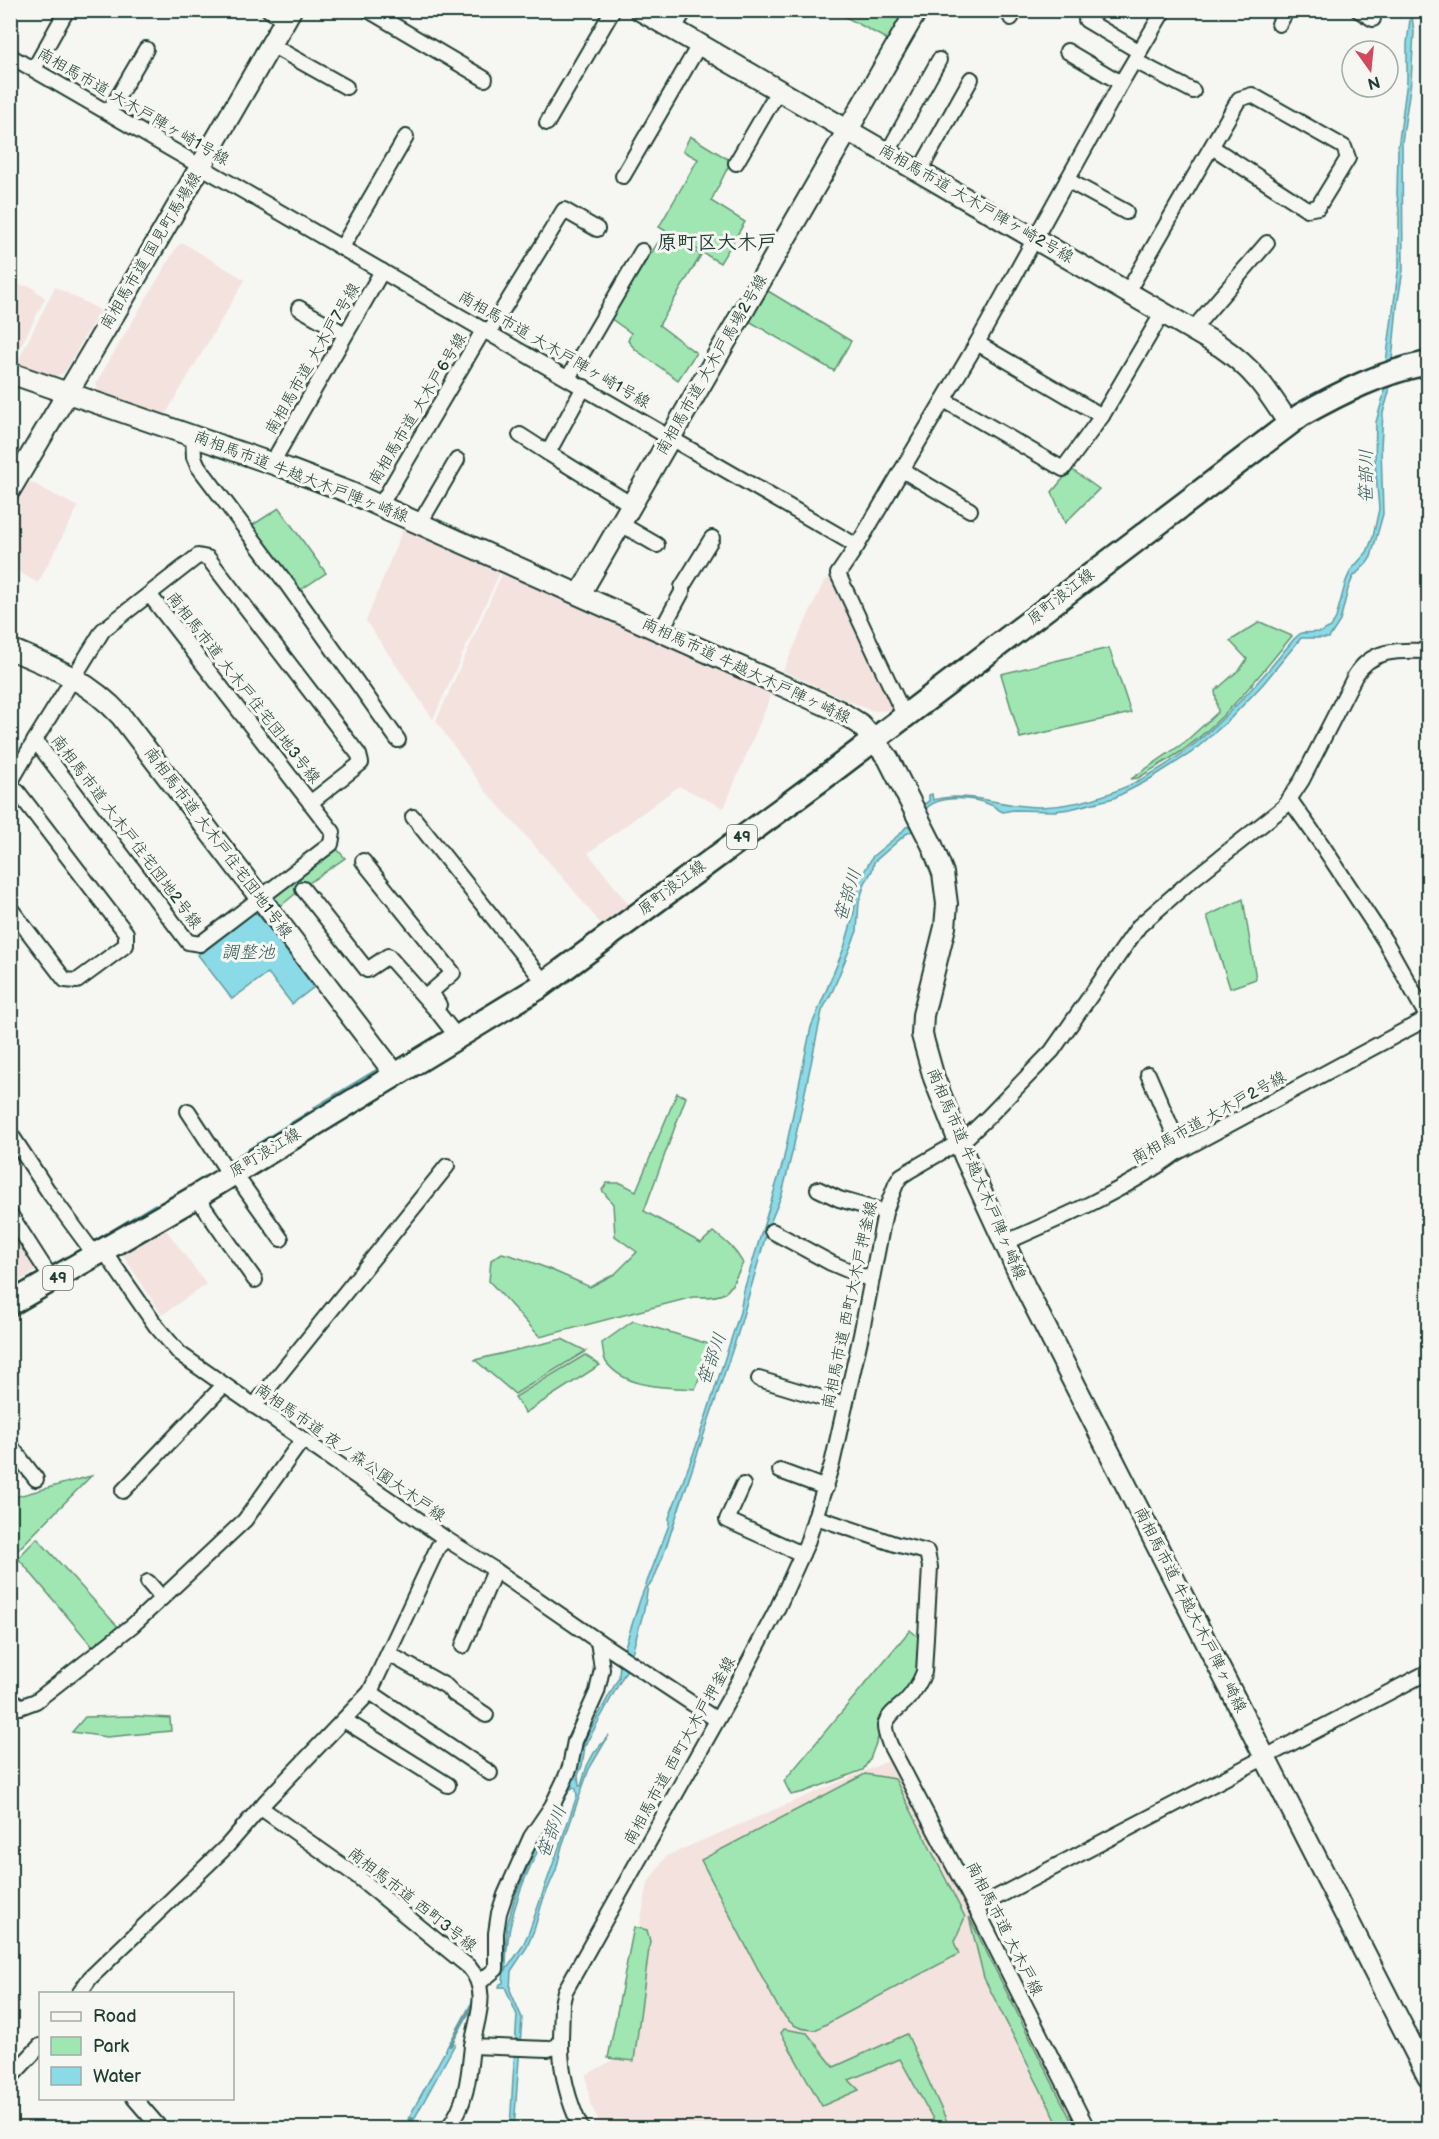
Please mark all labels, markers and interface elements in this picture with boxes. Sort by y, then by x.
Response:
north arrow [1340,39,1400,99]
street label: 南相馬市道 大木戸陣ヶ崎1号線 [34,44,232,170]
text: N [1365,71,1382,93]
street label: 南相馬市道 大木戸陣ヶ崎2号線 [875,140,1077,268]
street label: 南相馬市道 国見町馬場線 [96,169,206,333]
district label: 原町区大木戸 [657,231,777,255]
street label: 南相馬市道 大木戸馬場2号線 [652,271,772,459]
street label: 南相馬市道 大木戸7号線 [262,280,364,438]
street label: 南相馬市道 大木戸陣ヶ崎1号線 [455,287,653,413]
street label: 南相馬市道 大木戸6号線 [365,329,471,489]
street label: 南相馬市道 牛越大木戸陣ヶ崎線 [191,427,411,527]
water label: 笹部川 [1356,449,1377,503]
street label: 原町浪江線 [1024,565,1098,629]
street label: 南相馬市道 大木戸住宅団地3号線 [162,588,324,788]
street label: 南相馬市道 牛越大木戸陣ヶ崎線 [639,614,853,728]
street label: 南相馬市道 大木戸住宅団地2号線 [47,731,205,933]
street label: 南相馬市道 大木戸住宅団地1号線 [140,744,296,942]
road number: 49 [727,825,757,849]
street label: 原町浪江線 [634,856,710,920]
water label: 笹部川 [830,866,866,924]
water label: 調整池 [221,942,276,963]
street label: 南相馬市道 牛越大木戸陣ヶ崎線 [923,1065,1029,1283]
street label: 南相馬市道 大木戸2号線 [1128,1068,1290,1168]
street label: 原町浪江線 [226,1124,304,1182]
street label: 南相馬市道 西町大木戸押釜線 [819,1199,881,1411]
road number: 49 [43,1266,73,1290]
water label: 笹部川 [693,1330,731,1388]
street label: 南相馬市道 夜ノ森公園大木戸線 [251,1380,449,1526]
street label: 南相馬市道 牛越大木戸陣ヶ崎線 [1130,1504,1250,1716]
street label: 南相馬市道 西町大木戸押釜線 [620,1654,740,1848]
water label: 笹部川 [533,1803,571,1861]
street label: 南相馬市道 西町3号線 [344,1844,480,1956]
street label: 南相馬市道 大木戸線 [962,1859,1046,1999]
legend [39,1992,234,2100]
text: Road [93,2006,137,2027]
text: Park [93,2036,129,2057]
text: Water [93,2066,141,2087]

